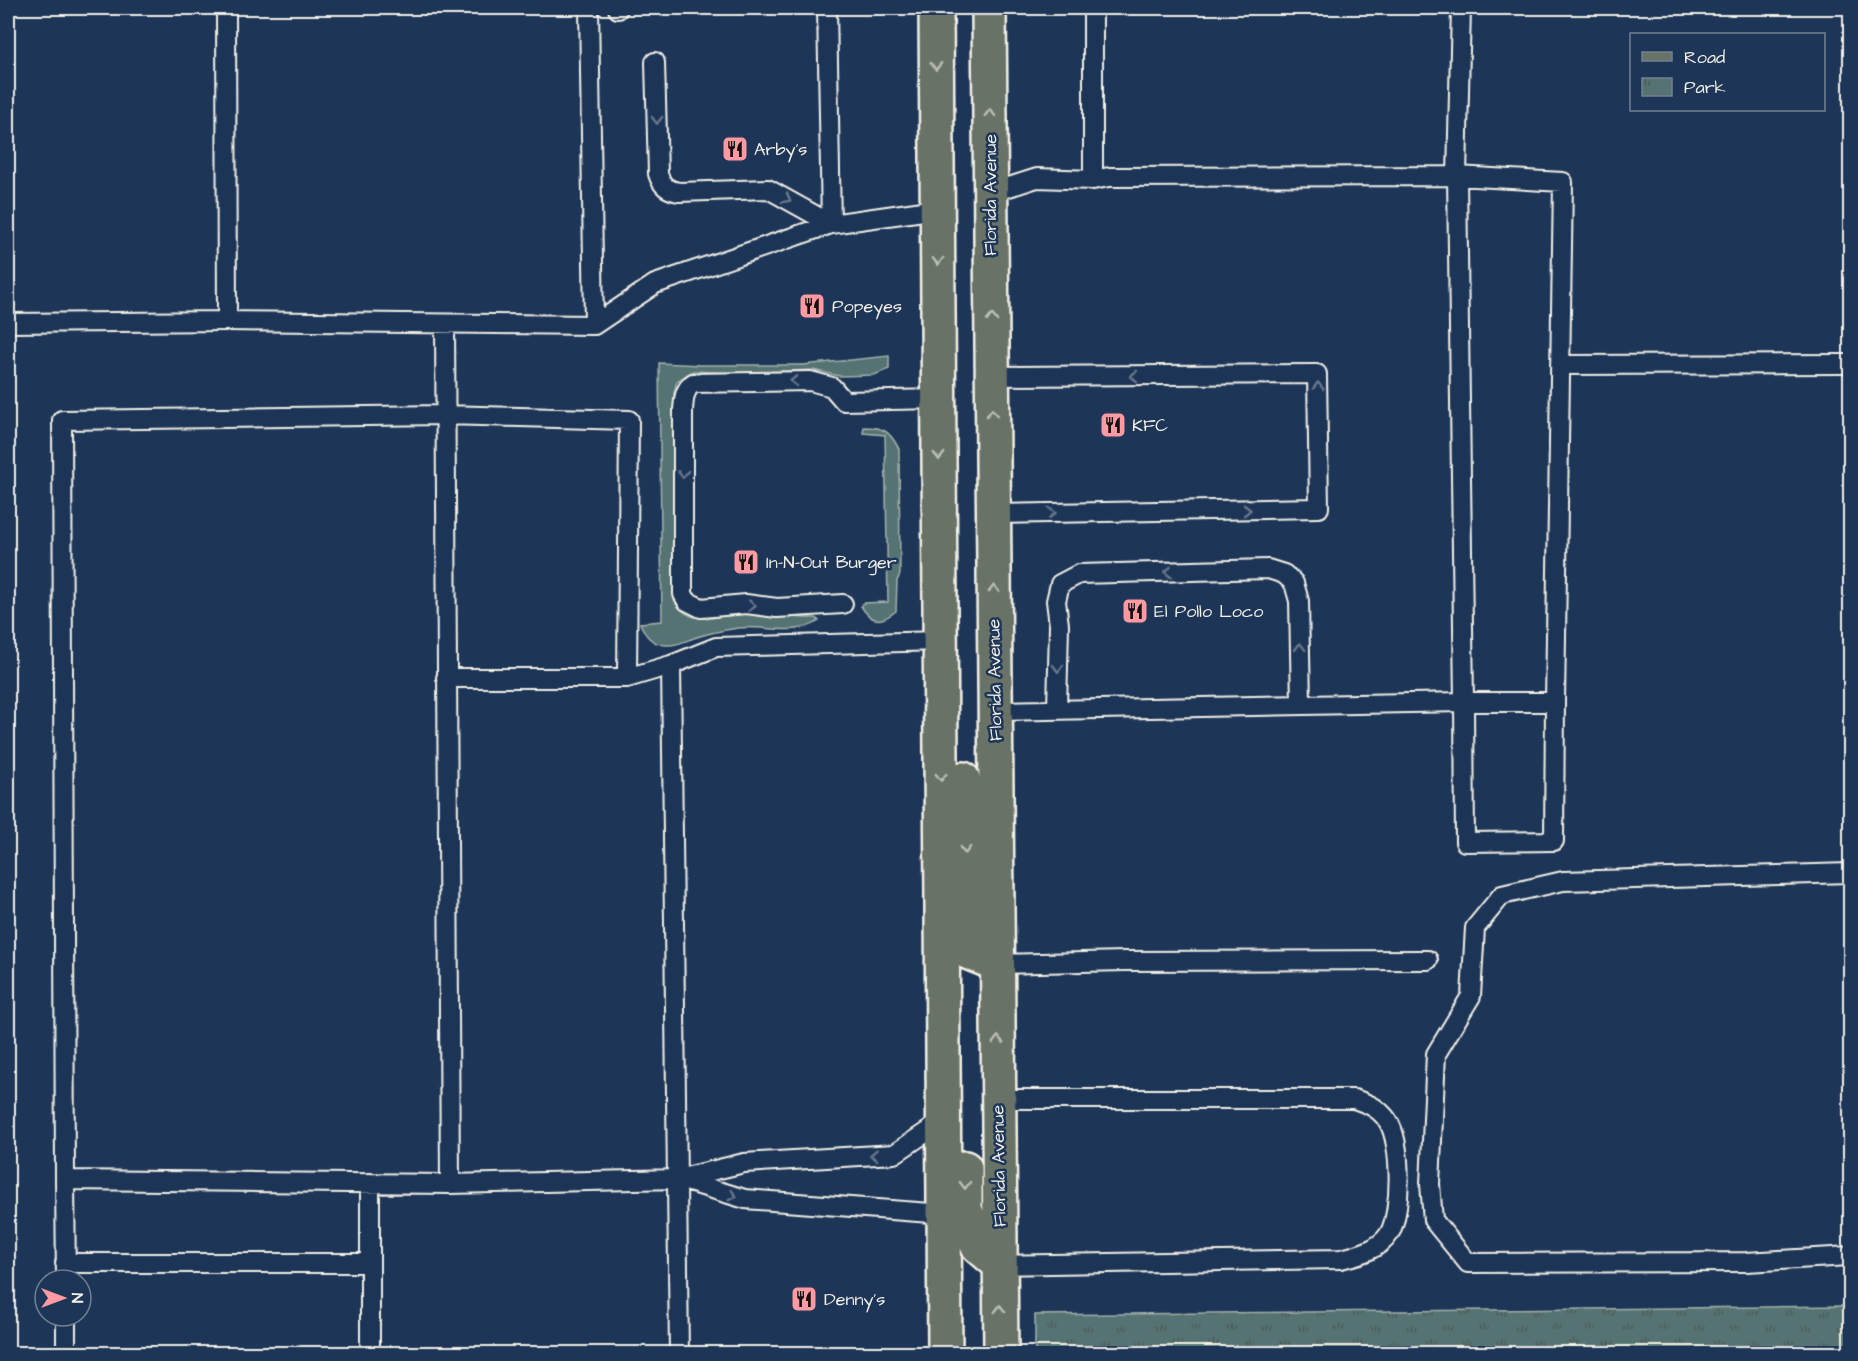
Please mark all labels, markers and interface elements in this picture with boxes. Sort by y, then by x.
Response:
legend [1630,33,1825,111]
text: Road [1684,45,1725,70]
one-way arrow [930,61,942,70]
text: Park [1684,75,1726,100]
one-way arrow [984,109,996,118]
one-way arrow [650,116,663,125]
restaurant icon: Arby's [720,134,750,164]
street label: Florida Avenue [978,134,1003,256]
place label: Arby's [754,137,807,163]
one-way arrow [781,192,791,203]
one-way arrow [931,256,944,265]
restaurant icon: Popeyes [797,291,827,321]
place label: Popeyes [832,294,902,320]
one-way arrow [985,313,998,322]
one-way arrow [1130,370,1139,382]
one-way arrow [789,375,798,388]
one-way arrow [1311,382,1324,391]
one-way arrow [986,409,998,418]
restaurant icon: KFC [1098,410,1128,440]
place label: KFC [1132,413,1168,438]
one-way arrow [933,451,945,460]
one-way arrow [677,469,689,478]
one-way arrow [1242,503,1251,516]
one-way arrow [1047,507,1056,519]
restaurant icon: In-N-Out Burger [731,547,761,577]
place label: In-N-Out Burger [766,550,897,576]
one-way arrow [1163,565,1172,578]
one-way arrow [988,585,1000,594]
restaurant icon: El Pollo Loco [1120,596,1150,626]
one-way arrow [748,599,757,612]
place label: El Pollo Loco [1154,599,1263,624]
street label: Florida Avenue [981,618,1009,741]
one-way arrow [1293,642,1306,651]
one-way arrow [1051,664,1064,673]
one-way arrow [935,772,947,781]
one-way arrow [959,845,971,854]
one-way arrow [992,1036,1004,1045]
street label: Florida Avenue [985,1104,1013,1227]
one-way arrow [869,1148,878,1161]
one-way arrow [959,1181,971,1190]
one-way arrow [728,1189,738,1201]
north arrow [33,1268,93,1328]
restaurant icon: Denny's [789,1284,819,1314]
place label: Denny's [824,1287,885,1313]
text: N [66,1293,88,1303]
one-way arrow [994,1305,1006,1314]

